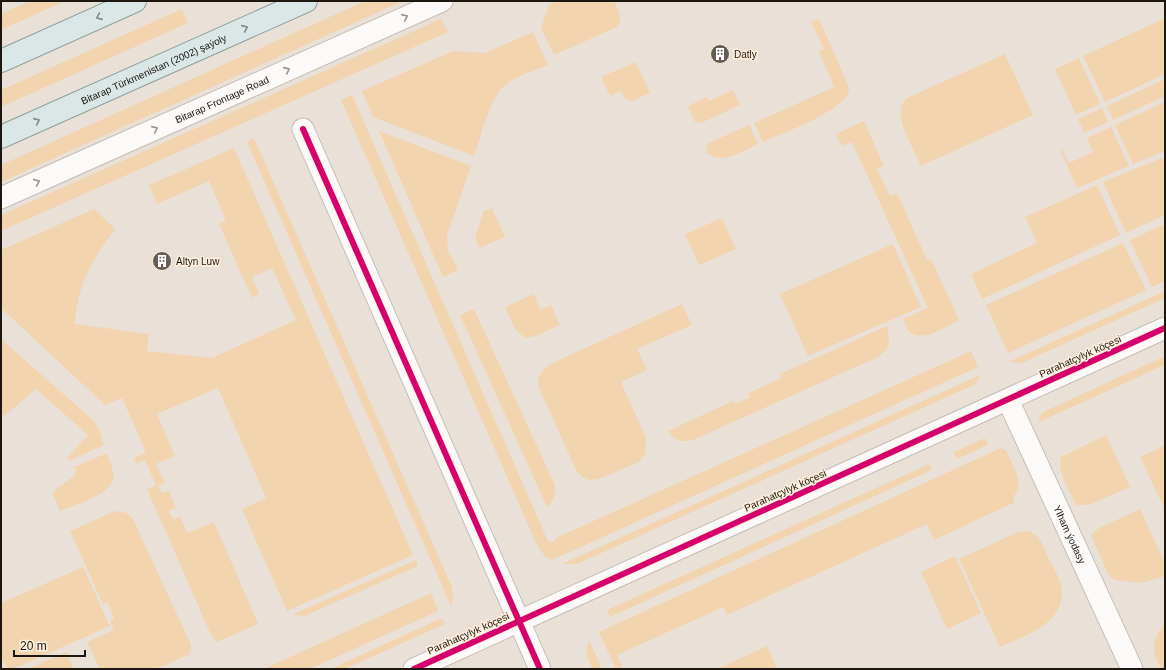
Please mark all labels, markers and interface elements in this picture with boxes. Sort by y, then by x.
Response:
one-way arrow [96,12,103,20]
one-way arrow [402,14,409,22]
one-way arrow [240,25,248,33]
street label: Bitarap Türkmenistan (2002) şaýoly [79,32,228,107]
building icon: Datly [709,43,731,65]
place label: Datly [734,49,757,60]
one-way arrow [283,67,290,75]
street label: Bitarap Frontage Road [174,74,271,125]
one-way arrow [32,118,40,126]
one-way arrow [151,126,159,134]
one-way arrow [32,179,40,187]
building icon: Altyn Luw [151,250,173,272]
place label: Altyn Luw [176,256,220,267]
street label: Parahatçylyk köçesi [1038,333,1123,379]
street label: Parahatçylyk köçesi [743,467,828,513]
street label: Ylham ýodasy [1051,504,1088,565]
street label: Parahatçylyk köçesi [426,610,511,656]
scale bar [14,632,85,658]
text: 20 m [20,639,47,653]

